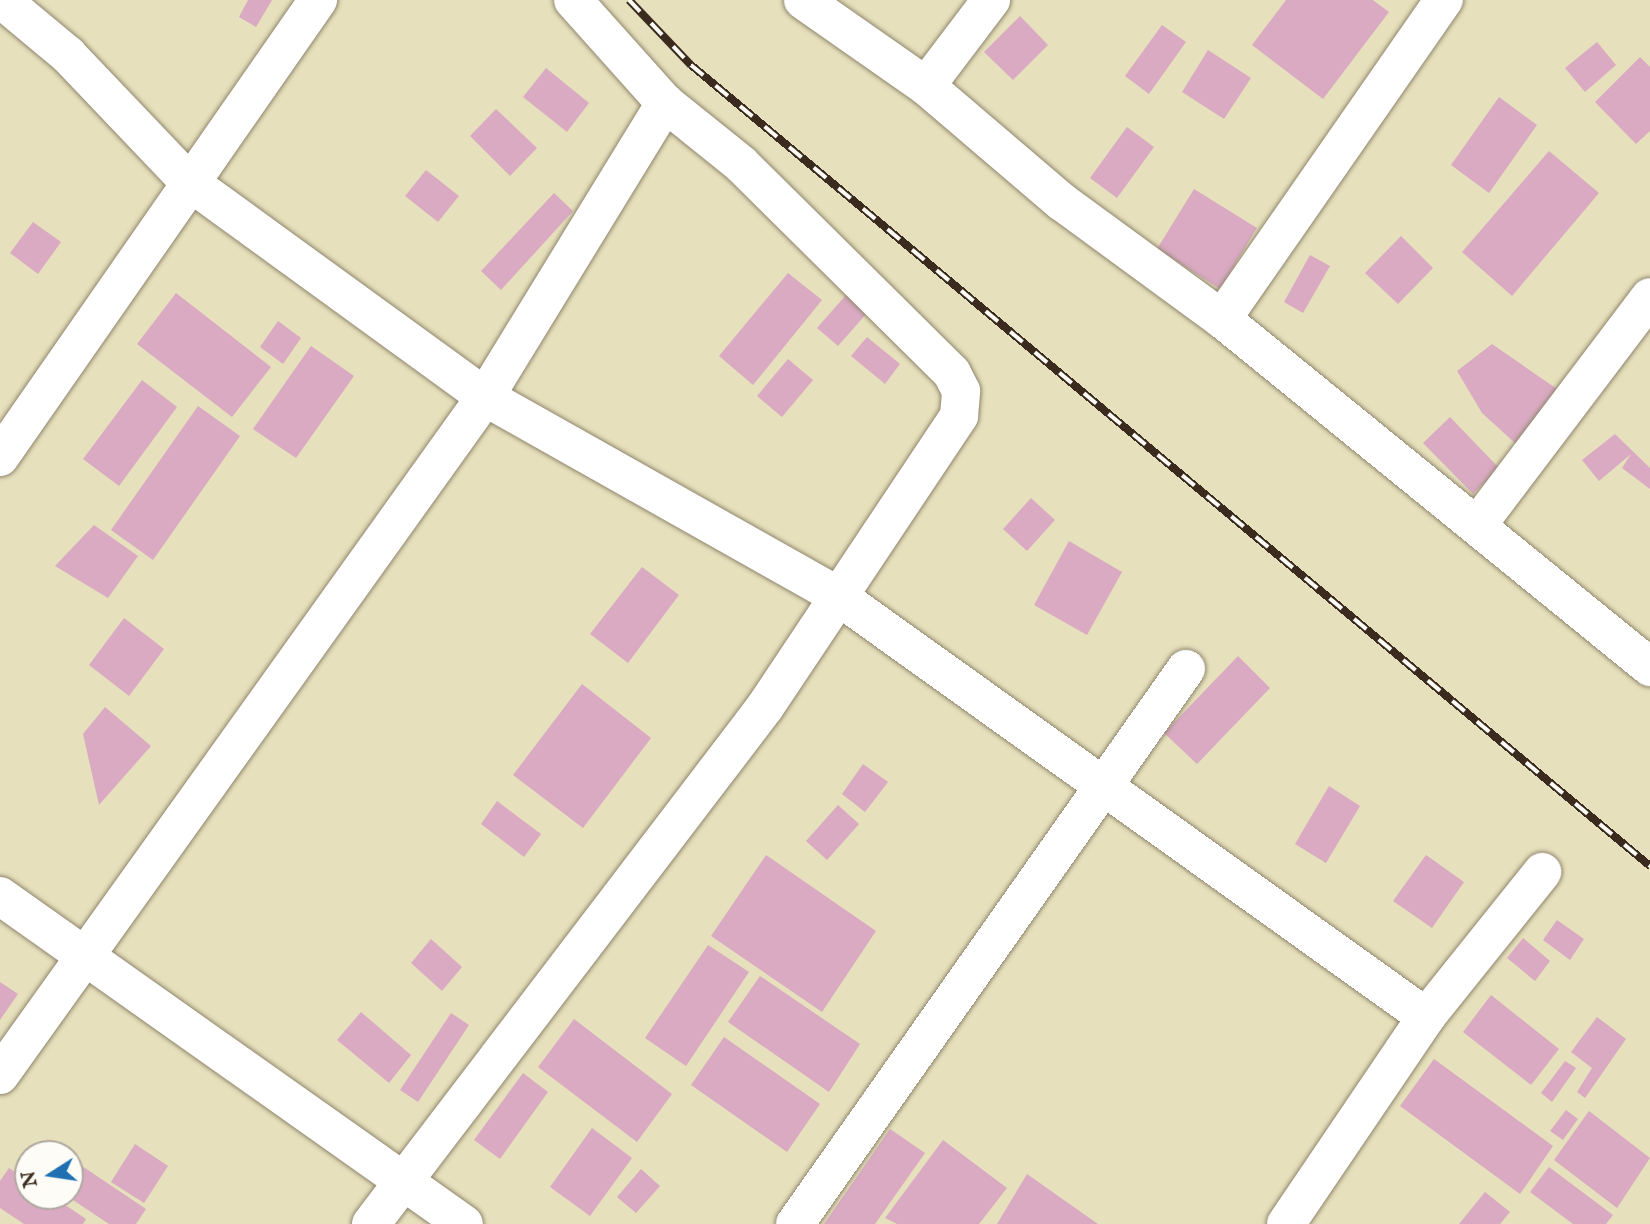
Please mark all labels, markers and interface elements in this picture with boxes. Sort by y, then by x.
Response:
north arrow [14,1140,84,1210]
text: N [17,1168,44,1189]

